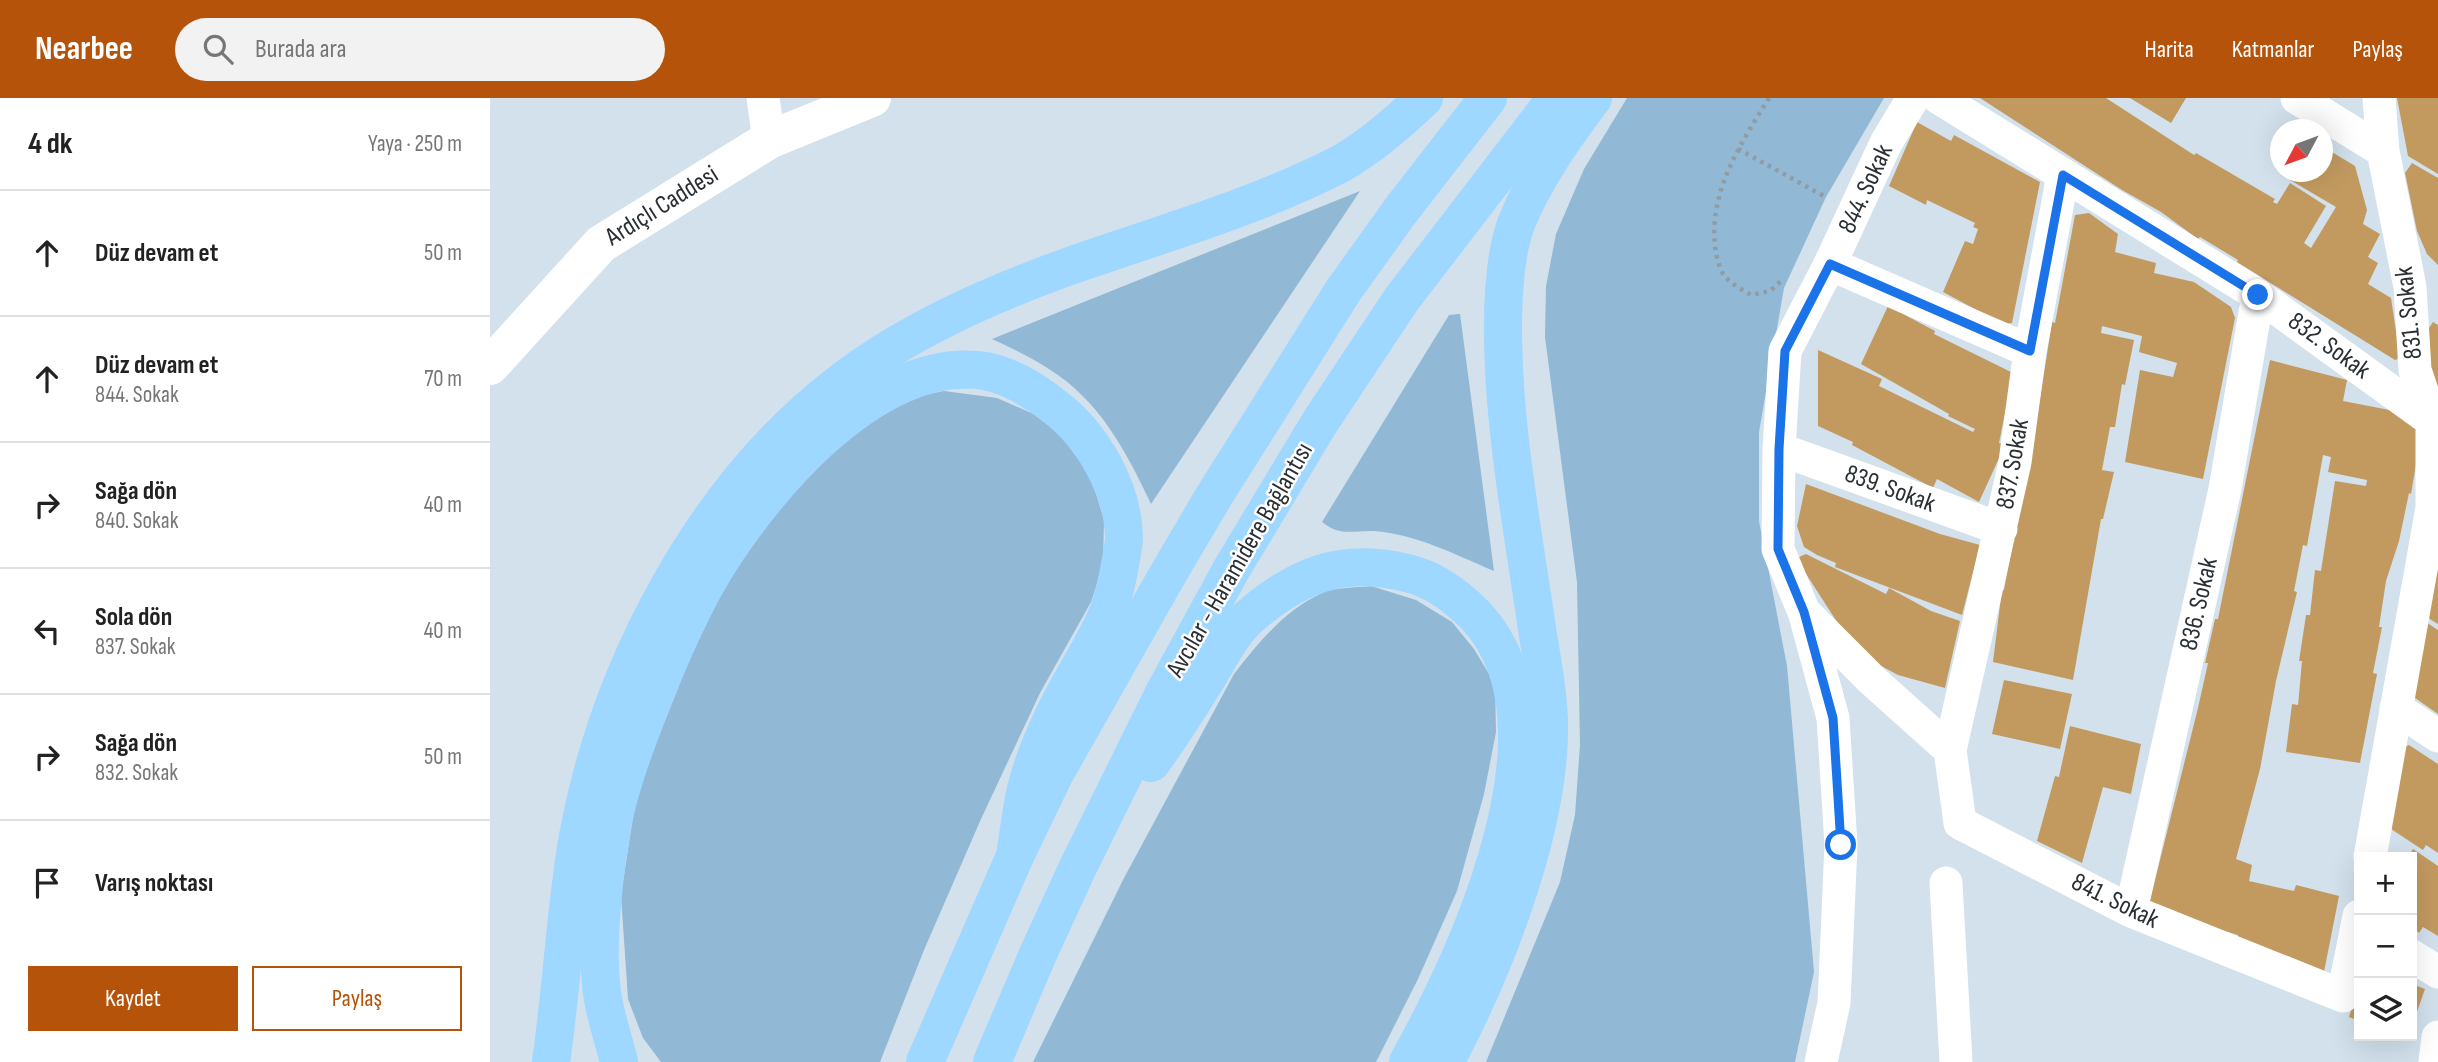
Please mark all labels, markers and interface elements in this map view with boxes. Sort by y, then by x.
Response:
search box [175,18,665,81]
text: Nearbee [35,29,133,69]
icon: search [199,30,237,68]
text: Burada ara [255,34,346,65]
text: Harita [2144,35,2194,64]
text: Katmanlar [2232,35,2315,64]
text: Paylaş [2353,35,2403,64]
north arrow [2270,119,2333,182]
text: 4 dk [28,126,72,162]
text: Yaya · 250 m [368,130,462,158]
street label: 844. Sokak [1832,140,1900,238]
street label: Ardıçlı Caddesi [599,159,724,253]
icon: ahead [28,234,66,272]
text: Düz devam et [95,238,218,269]
text: 50 m [424,239,462,267]
street label: 831. Sokak [2389,265,2429,361]
route end [2242,279,2273,310]
street label: 832. Sokak [2282,306,2376,386]
text: Düz devam et [95,350,218,381]
icon: ahead [28,360,66,398]
text: 70 m [424,365,462,393]
text: 844. Sokak [95,381,179,409]
street label: 837. Sokak [1990,416,2036,512]
street label: Avcılar - Haramidere Bağlantısı [1160,437,1320,684]
street label: 839. Sokak [1841,458,1940,520]
text: Sağa dön [95,476,177,507]
icon: right [28,486,66,524]
text: 40 m [424,491,462,519]
text: 840. Sokak [95,507,179,535]
street label: 836. Sokak [2173,555,2225,653]
text: Sola dön [95,602,172,633]
icon: left [28,612,66,650]
text: 40 m [424,617,462,645]
text: 837. Sokak [95,633,176,661]
text: Sağa dön [95,728,177,759]
icon: right [28,738,66,776]
text: 50 m [424,743,462,771]
text: 832. Sokak [95,759,178,787]
route start [1825,829,1856,860]
map controls [2354,852,2417,1041]
button: + [2354,852,2417,915]
icon: arrive [28,864,66,902]
street label: 841. Sokak [2066,867,2164,935]
text: Varış noktası [95,868,213,899]
button: − [2354,915,2417,978]
button: Kaydet [28,966,238,1031]
button: Paylaş [252,966,462,1031]
button: layers [2354,978,2417,1041]

